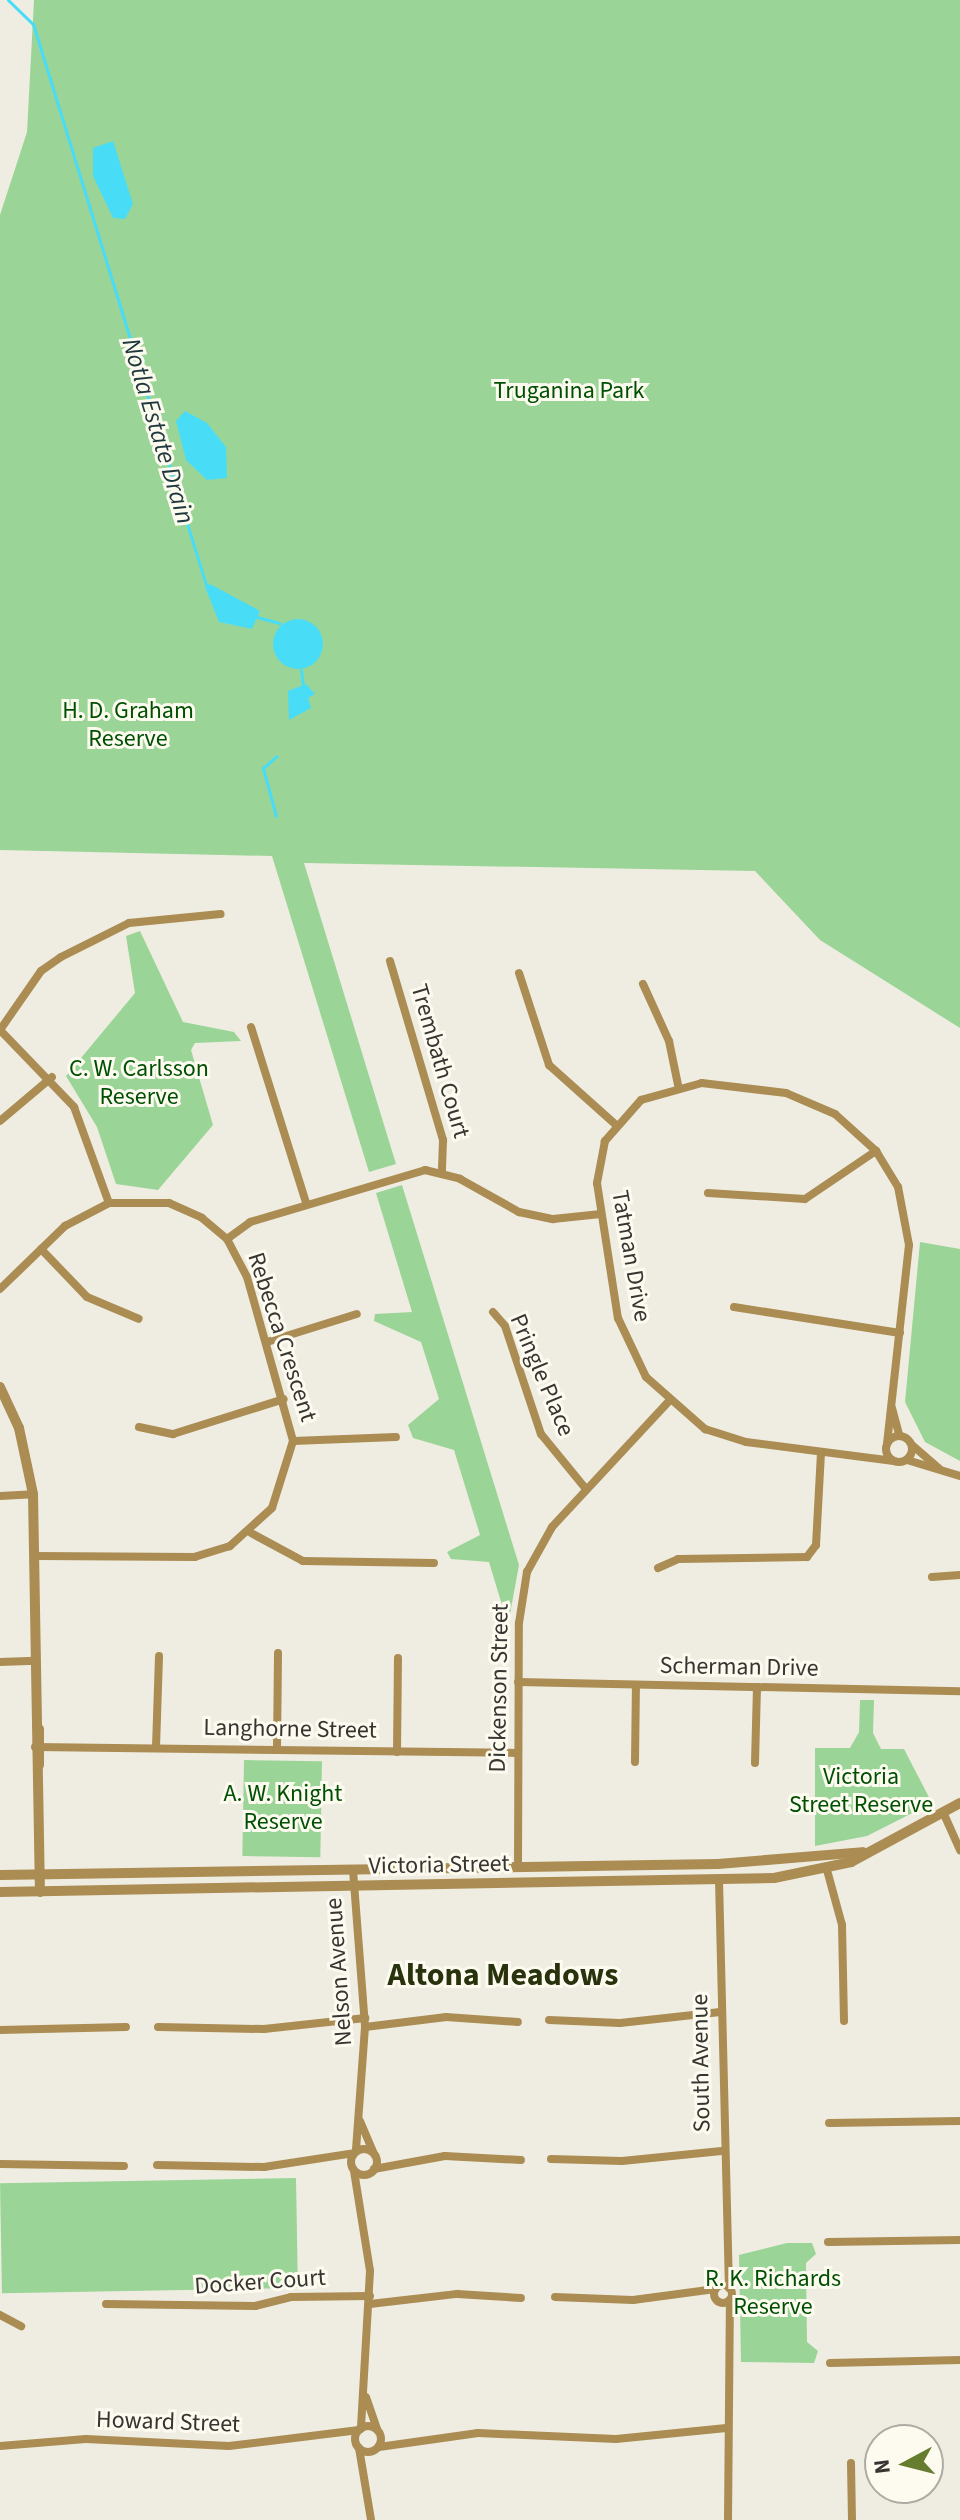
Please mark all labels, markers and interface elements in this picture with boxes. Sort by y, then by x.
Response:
water label: Notla Estate Drain [115,334,201,528]
park label: Truganina Park [494,377,644,405]
park label: H. D. Graham Reserve [62,697,194,753]
street label: Trembath Court [404,981,476,1141]
park label: C. W. Carlsson Reserve [69,1055,209,1111]
street label: Tatman Drive [605,1188,657,1324]
street label: Rebecca Crescent [241,1249,323,1425]
street label: Pringle Place [503,1310,581,1440]
street label: Dickenson Street [483,1603,515,1773]
street label: Scherman Drive [659,1651,819,1683]
street label: Langhorne Street [203,1713,377,1745]
park label: Victoria Street Reserve [789,1763,933,1819]
park label: A. W. Knight Reserve [224,1780,342,1836]
street label: Victoria Street [368,1849,510,1881]
street label: Nelson Avenue [319,1897,359,2047]
district label: Altona Meadows [388,1956,618,1994]
street label: South Avenue [685,1993,717,2133]
street label: Docker Court [193,2263,327,2301]
park label: R. K. Richards Reserve [705,2265,841,2321]
street label: Howard Street [96,2405,240,2439]
north arrow [864,2424,944,2504]
text: N [865,2457,899,2476]

